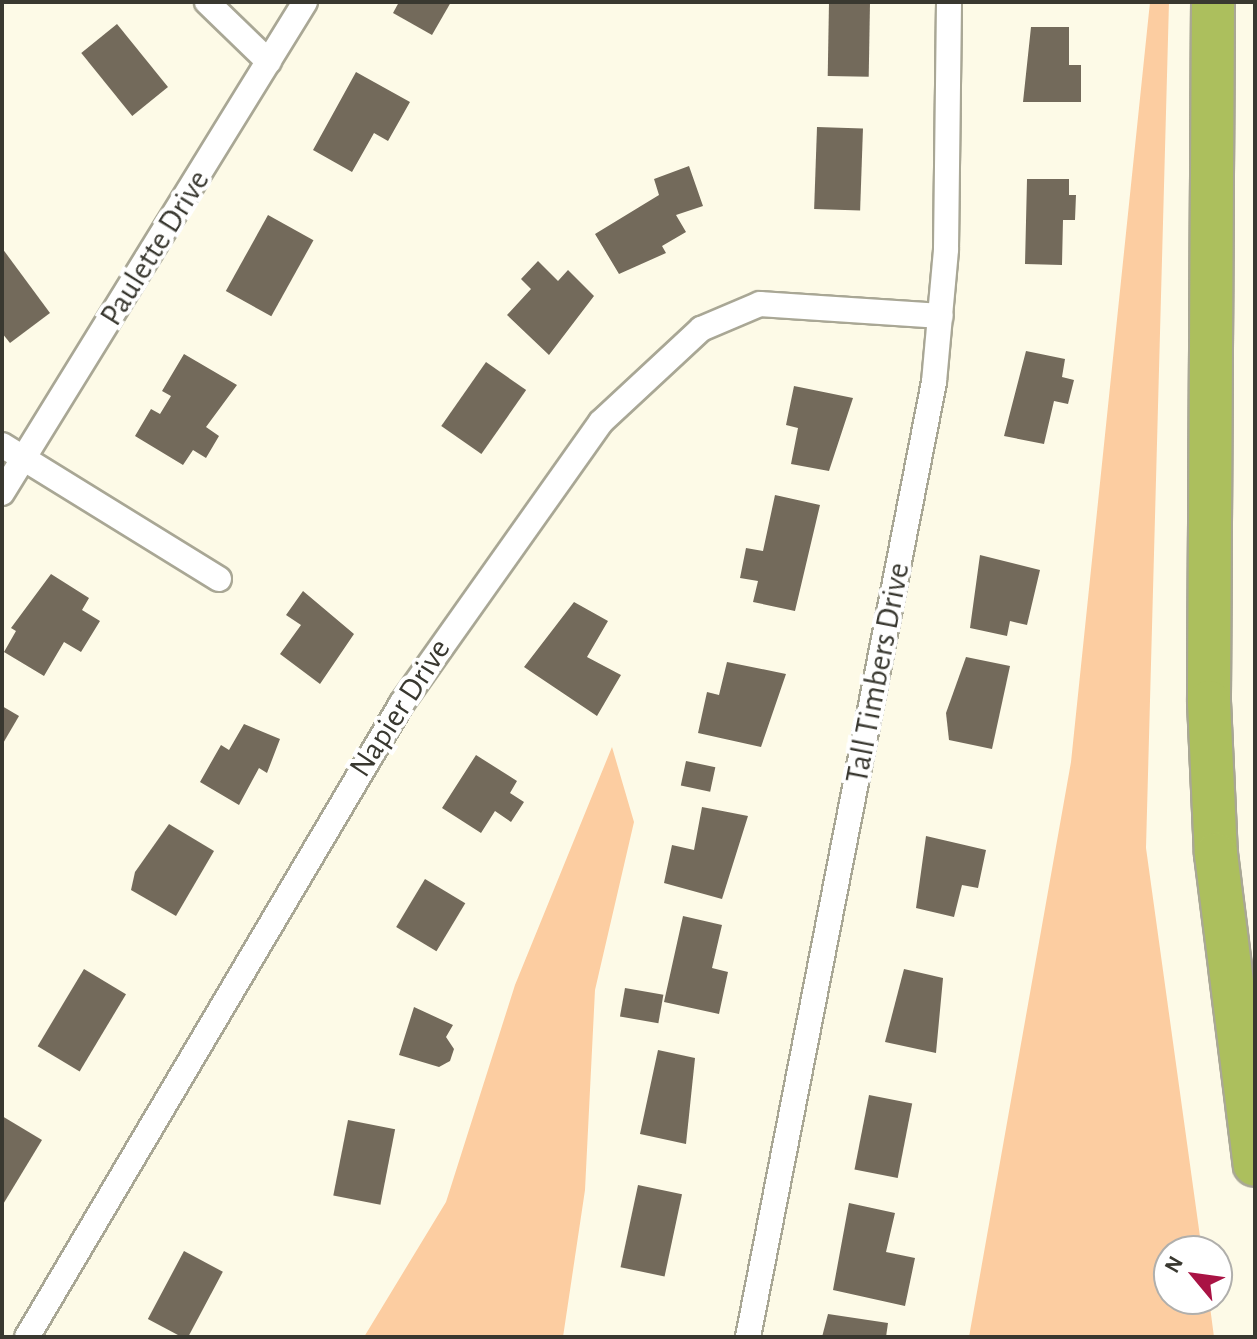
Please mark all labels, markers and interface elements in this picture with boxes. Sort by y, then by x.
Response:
street label: Paulette Drive [92,163,218,333]
street label: Tall Timbers Drive [838,560,918,786]
street label: Napier Drive [341,632,459,784]
north arrow [1153,1235,1233,1315]
text: N [1160,1252,1187,1276]

